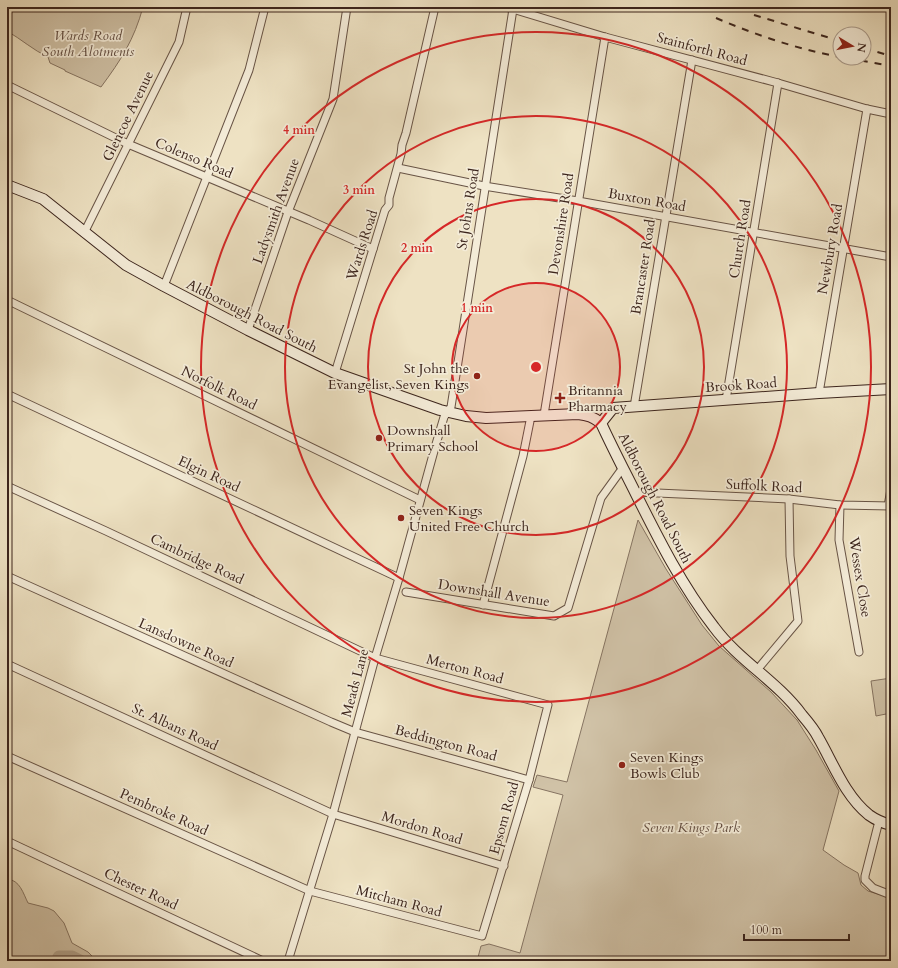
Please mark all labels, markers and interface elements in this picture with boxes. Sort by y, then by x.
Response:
park label: Wards Road South Alotments [42,26,135,61]
north arrow [832,26,872,66]
street label: Stainforth Road [655,28,750,70]
text: N [853,42,870,54]
street label: Glencoe Avenue [98,68,158,164]
text: 4 min [283,122,315,138]
street label: Colenso Road [152,133,236,183]
street label: Ladysmith Avenue [248,156,304,266]
street label: St Johns Road [452,166,484,251]
street label: Devonshire Road [544,171,578,276]
text: 3 min [343,182,375,198]
street label: Buxton Road [607,184,688,216]
street label: Church Road [724,198,756,280]
street label: Newbury Road [813,202,847,296]
street label: Wards Road [341,207,383,284]
street label: Brancaster Road [626,217,660,316]
text: 2 min [401,240,433,256]
street label: Aldborough Road South [183,275,321,357]
text: 1 min [461,300,493,316]
place label: St John the Evangelist, Seven Kings [328,359,469,394]
centre of rings [529,360,543,374]
street label: Norfolk Road [178,361,261,415]
marker: St John the Evangelist, Seven Kings [472,371,482,381]
street label: Brook Road [705,373,778,397]
place label: Britannia Pharmacy [568,381,627,416]
marker: Britannia Pharmacy [555,393,565,403]
place label: Downshall Primary School [387,421,479,456]
street label: Aldborough Road South [614,429,696,567]
marker: Downshall Primary School [374,433,384,443]
street label: Elgin Road [175,451,244,497]
street label: Suffolk Road [725,475,803,498]
place label: Seven Kings United Free Church [409,501,529,536]
marker: Seven Kings United Free Church [396,513,406,523]
street label: Cambridge Road [147,529,247,589]
street label: Wessex Close [844,534,876,619]
street label: Downshall Avenue [437,575,551,611]
street label: Lansdowne Road [135,614,237,673]
street label: Meads Lane [337,647,373,719]
street label: Merton Road [424,650,506,689]
street label: St. Albans Road [129,699,222,755]
street label: Beddington Road [393,720,500,766]
place label: Seven Kings Bowls Club [630,748,704,783]
marker: Seven Kings Bowls Club [617,760,627,770]
street label: Epsom Road [485,779,524,857]
street label: Pembroke Road [117,784,212,840]
street label: Mordon Road [379,807,465,849]
park label: Seven Kings Park [642,818,740,837]
street label: Chester Road [101,864,182,915]
street label: Mitcham Road [354,880,444,922]
scale bar [744,916,849,942]
text: 100 m [750,922,783,938]

